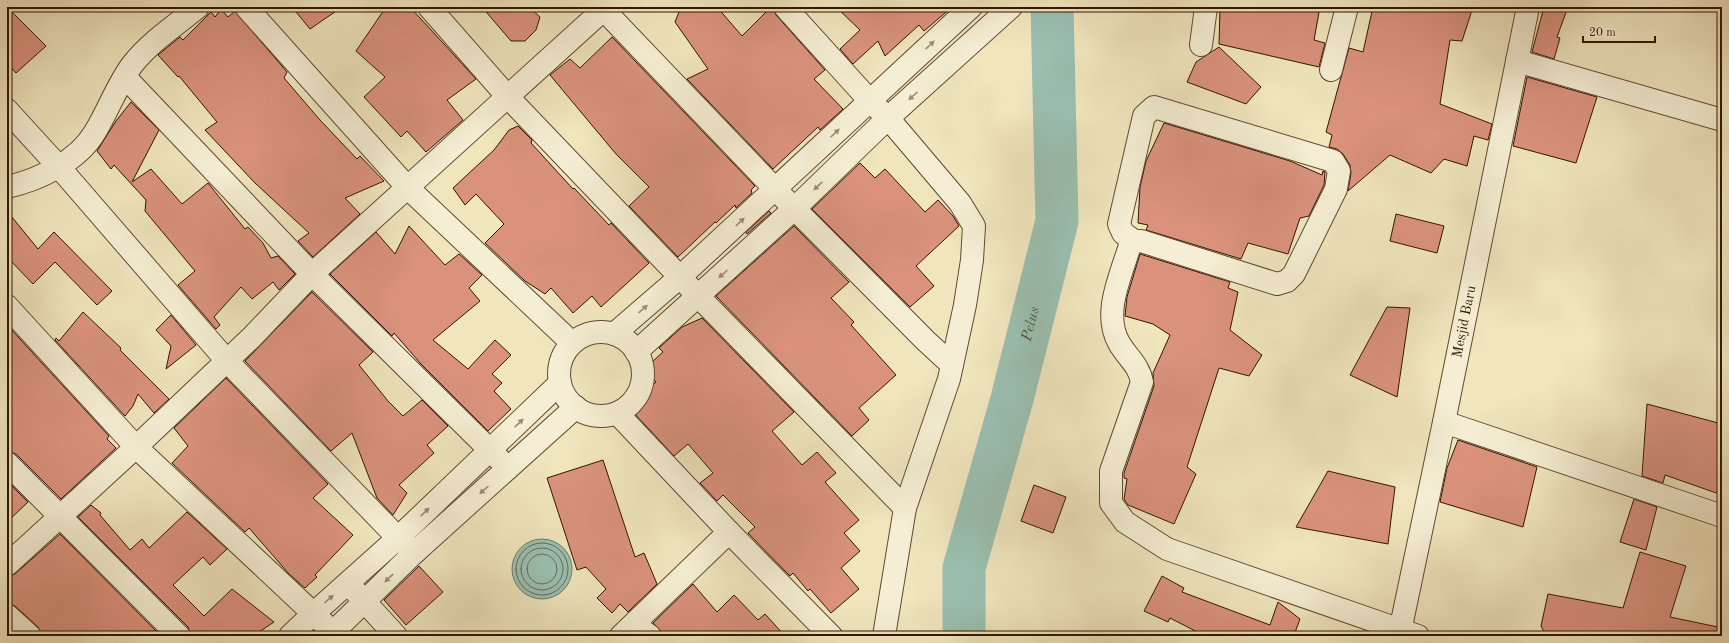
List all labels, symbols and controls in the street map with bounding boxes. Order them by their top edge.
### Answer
scale bar [1583,18,1655,44]
text: 20 m [1589,27,1616,39]
one-way arrow [926,41,935,50]
one-way arrow [908,91,918,101]
one-way arrow [830,129,840,138]
one-way arrow [813,181,823,190]
one-way arrow [735,217,745,227]
one-way arrow [718,269,728,278]
street label: Mesjid Baru [1450,284,1479,359]
one-way arrow [638,304,649,313]
water label: Pelus [1019,305,1043,344]
one-way arrow [515,419,524,428]
one-way arrow [480,485,489,494]
one-way arrow [420,508,430,517]
one-way arrow [384,573,394,583]
one-way arrow [323,595,334,604]

